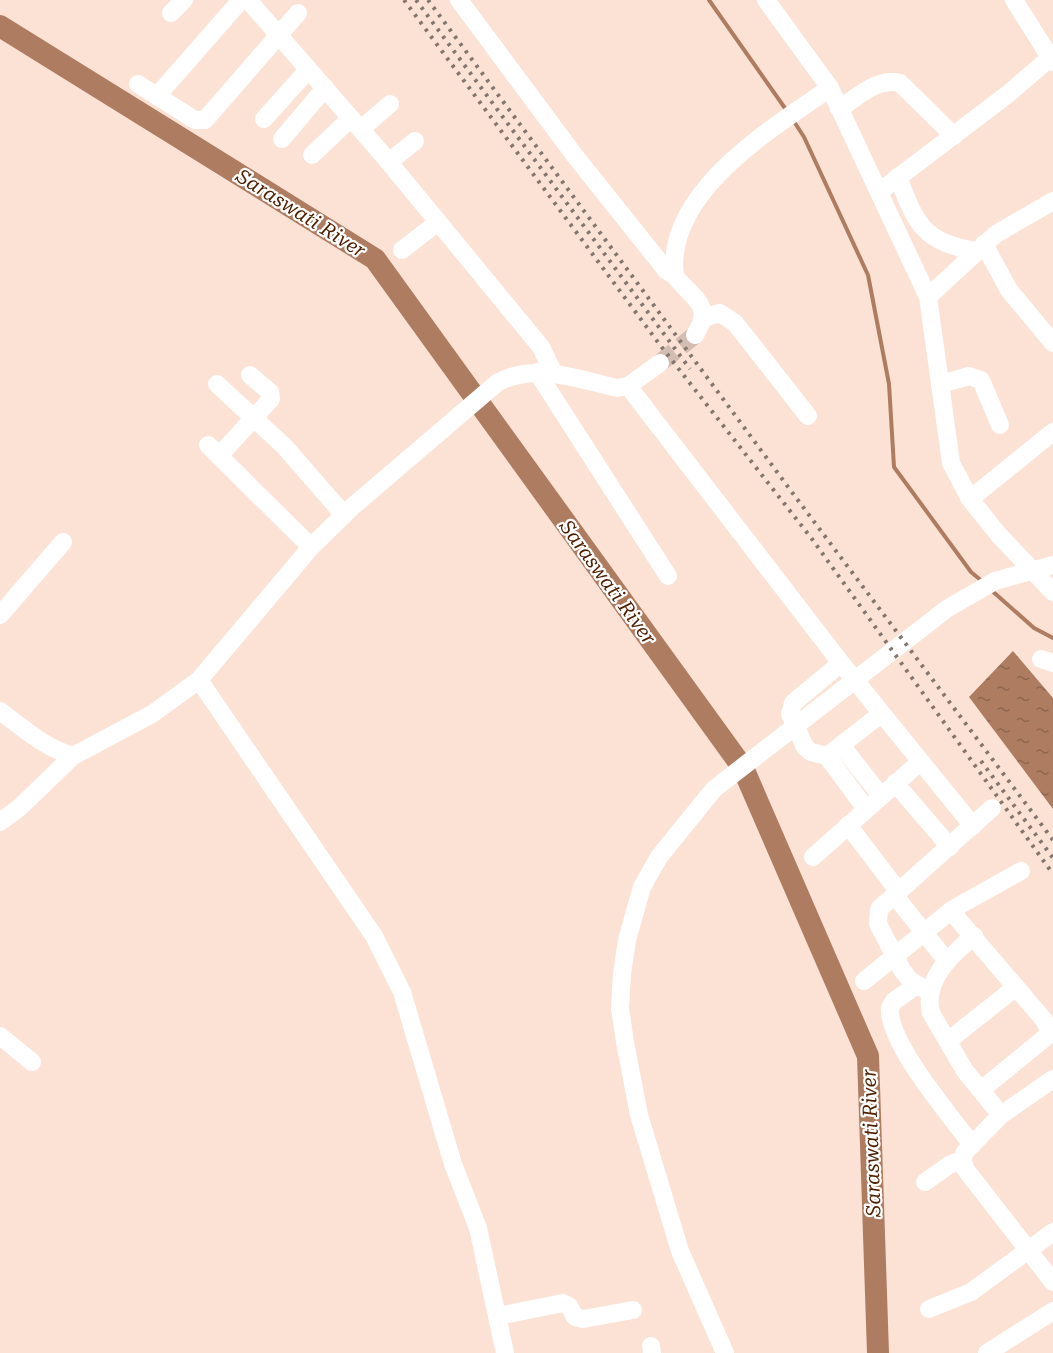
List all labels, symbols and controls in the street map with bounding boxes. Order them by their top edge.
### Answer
water label: Saraswati River [231,163,371,263]
water label: Saraswati River [554,514,662,649]
water label: Saraswati River [856,1068,886,1218]

